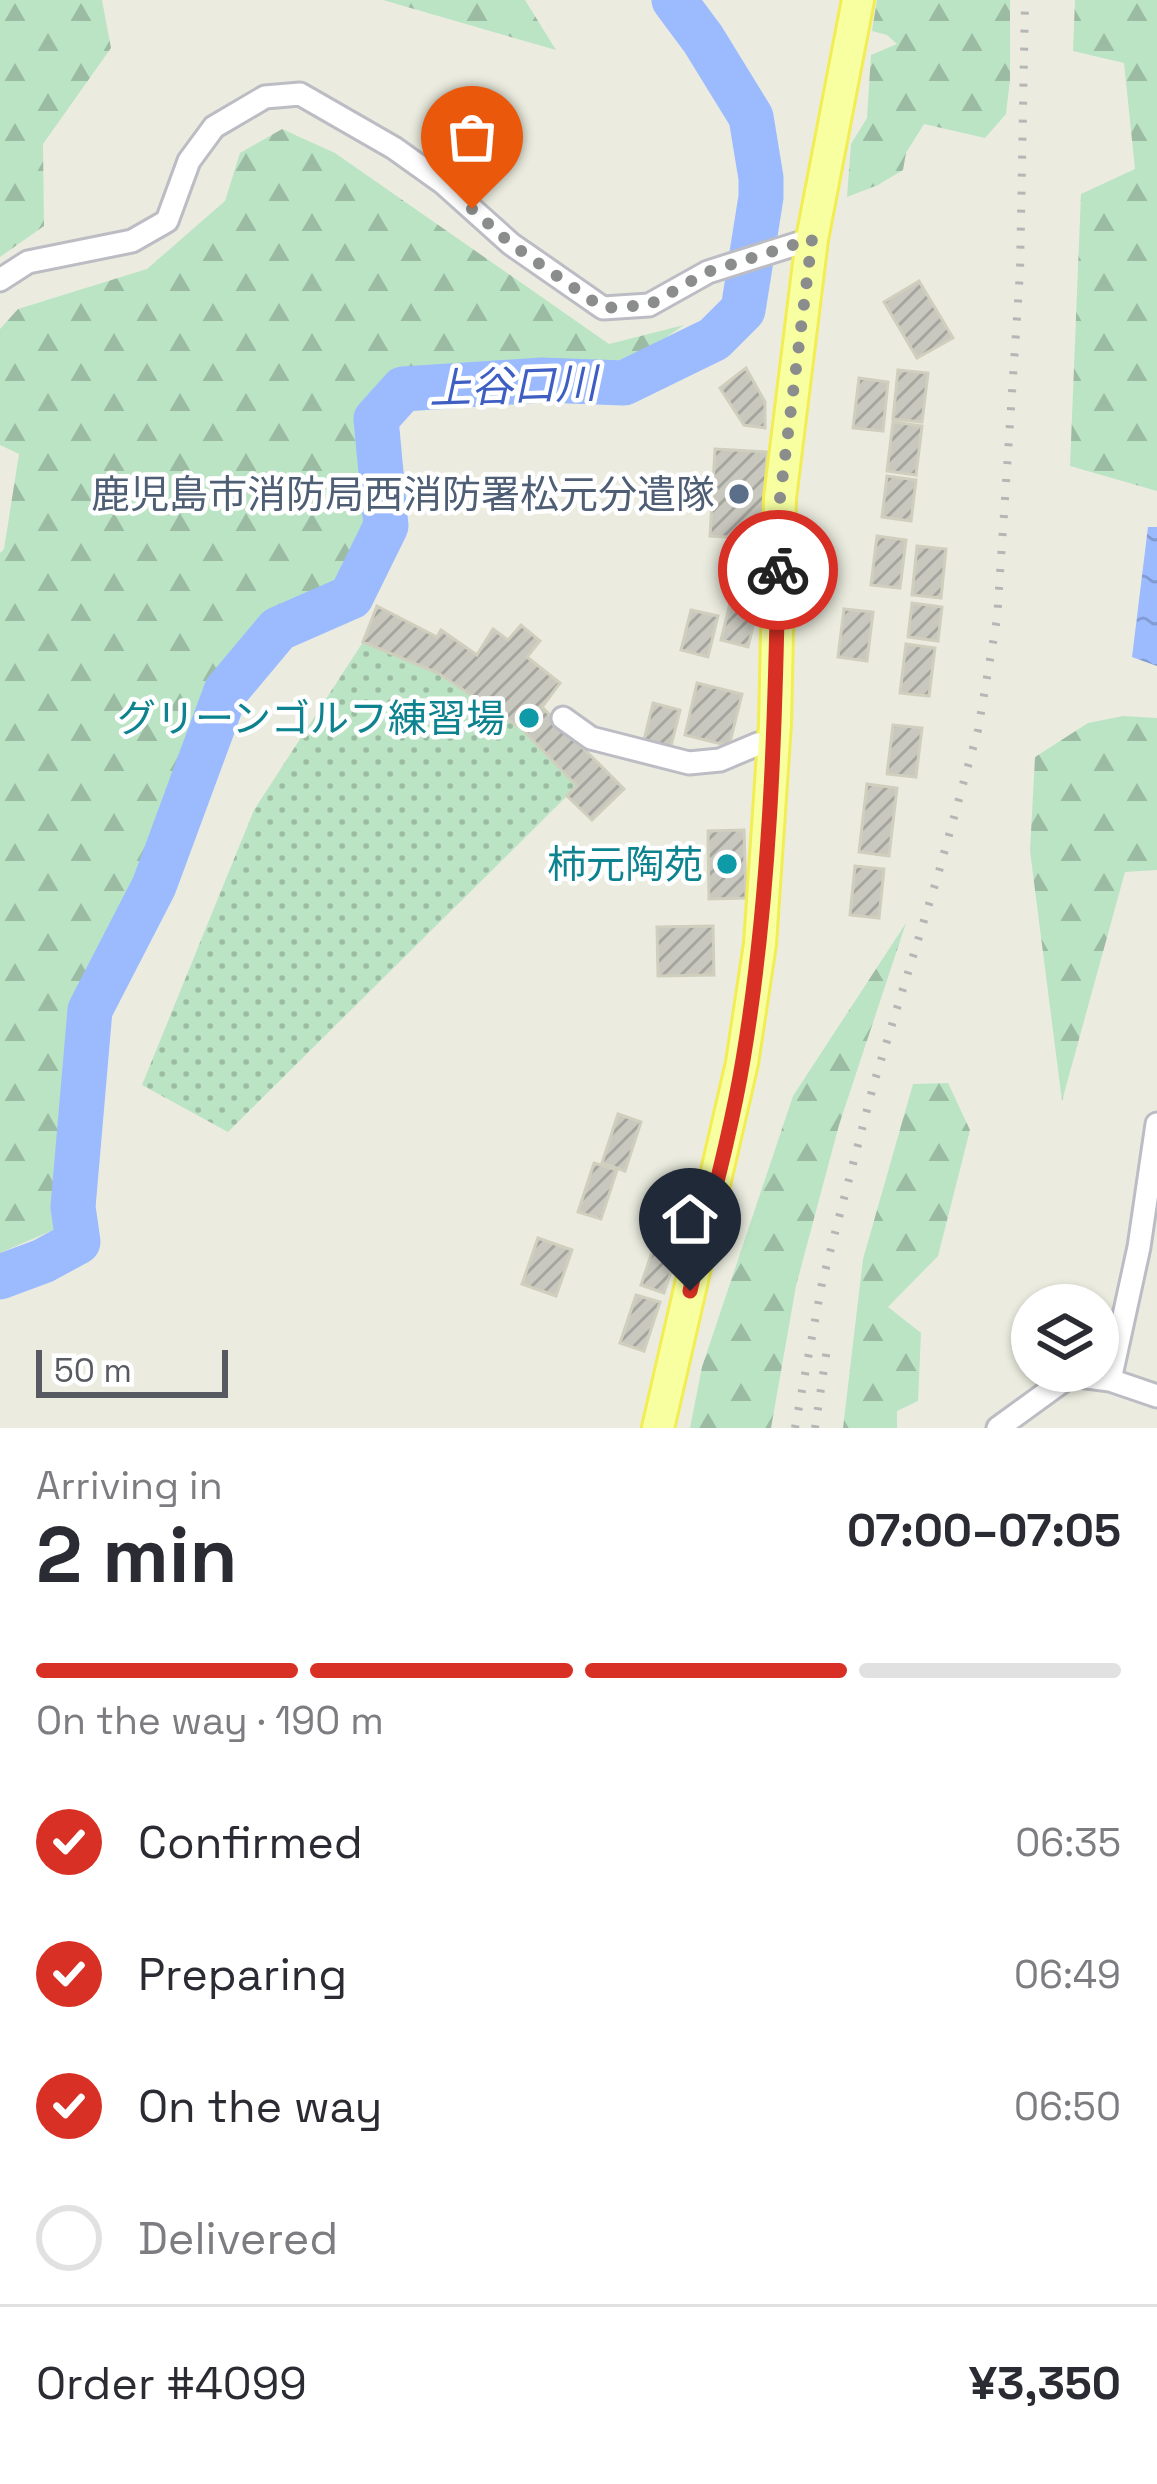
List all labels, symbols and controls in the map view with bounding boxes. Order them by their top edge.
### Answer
pin [421,86,523,209]
icon: bag [439,104,505,170]
water label: 上谷口川 [428,356,602,415]
place label: 鹿児島市消防局西消防署松元分遣隊 [91,470,715,519]
marker: 鹿児島市消防局西消防署松元分遣隊 [726,481,752,507]
courier [718,510,838,630]
icon: bike [745,537,811,603]
place label: グリーンゴルフ練習場 [117,694,505,743]
marker: グリーンゴルフ練習場 [516,705,542,731]
place label: 柿元陶苑 [547,840,703,889]
marker: 柿元陶苑 [714,851,740,877]
pin [639,1168,741,1291]
icon: home [657,1186,723,1252]
map controls [1011,1284,1119,1392]
button: layers [1011,1284,1119,1392]
scale bar [36,1344,228,1397]
text: 50 m [54,1350,132,1392]
text: Arriving in [36,1461,223,1510]
text: 07:00–07:05 [847,1502,1121,1559]
text: 2 min [36,1505,238,1605]
text: On the way · 190 m [36,1696,384,1745]
icon: check [36,1809,102,1875]
text: Confirmed [138,1814,363,1871]
text: 06:35 [1015,1818,1121,1867]
icon: check [36,1941,102,2007]
text: Preparing [138,1946,347,2003]
text: 06:49 [1014,1950,1121,1999]
icon: check [36,2073,102,2139]
text: On the way [138,2078,382,2135]
text: 06:50 [1014,2082,1121,2131]
text: Delivered [138,2210,338,2267]
text: Order #4099 [36,2355,307,2412]
text: ¥3,350 [969,2355,1121,2412]

